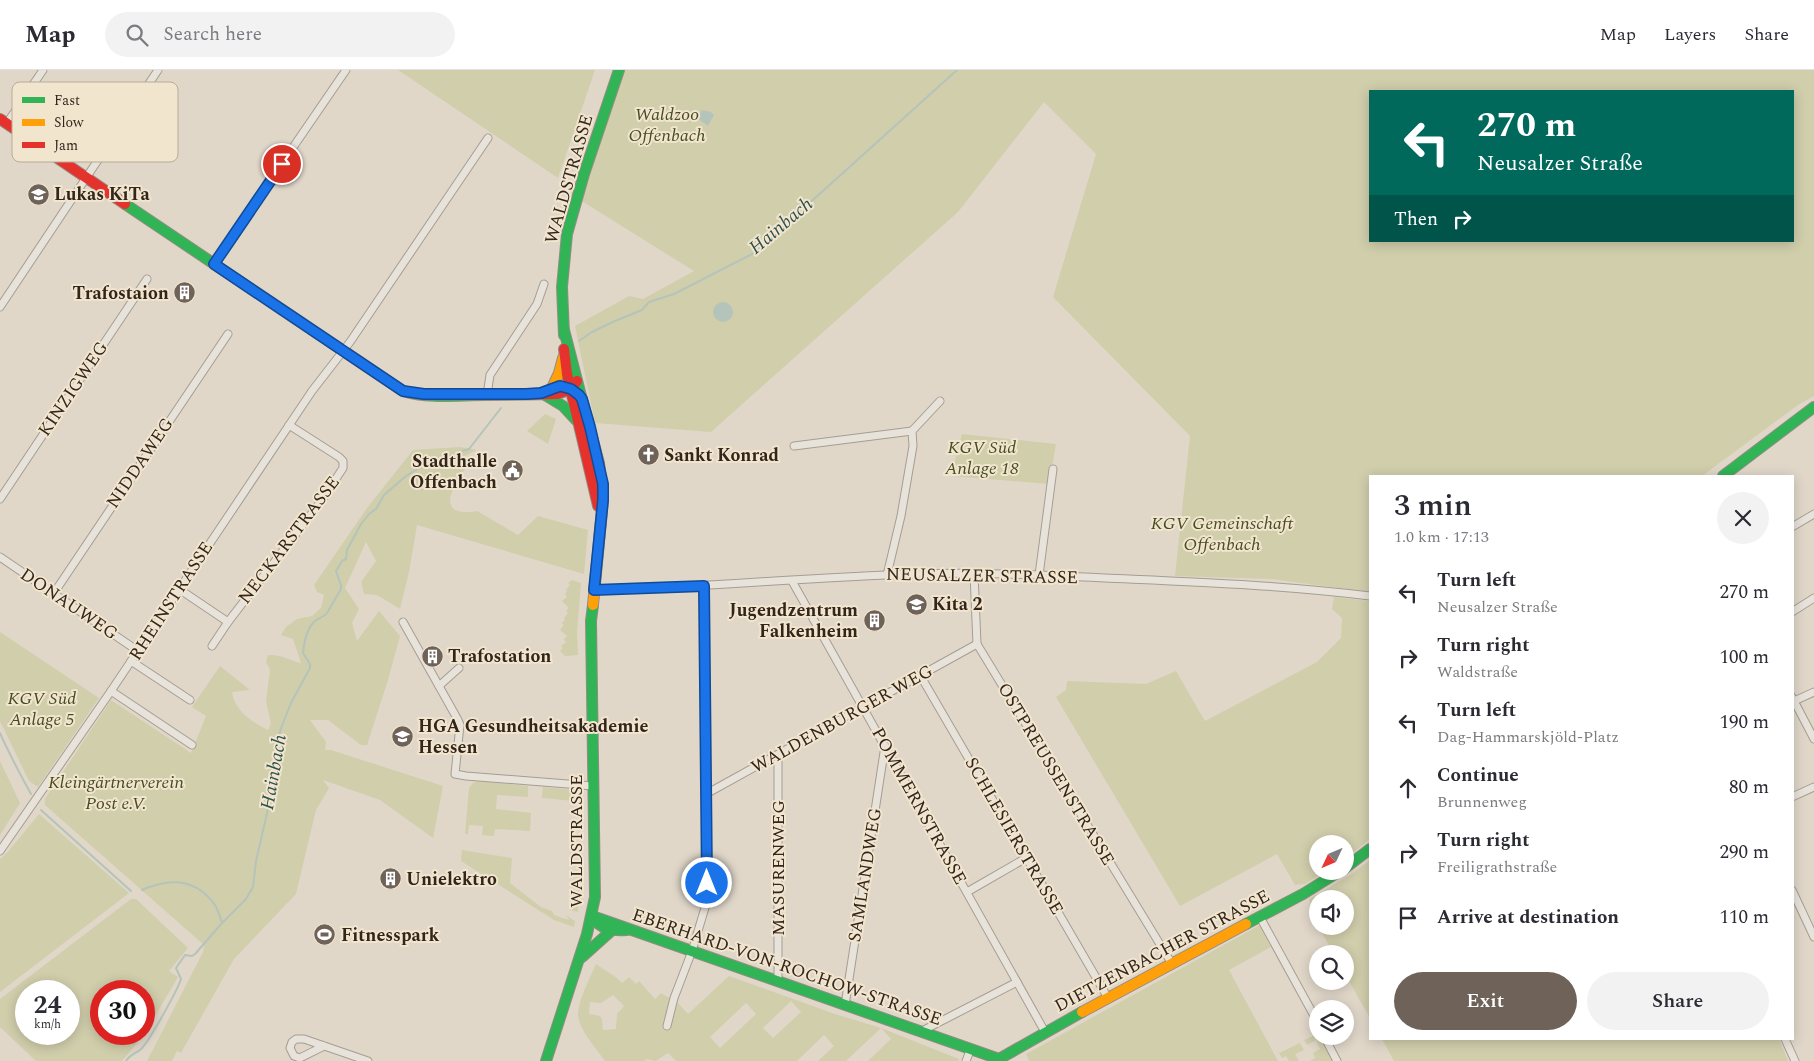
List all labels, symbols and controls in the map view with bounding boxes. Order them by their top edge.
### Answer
search box [105,12,455,57]
text: Map [25,17,75,53]
text: Search here [163,20,262,49]
icon: search [123,21,151,49]
text: Map [1600,21,1636,48]
text: Layers [1664,21,1716,48]
text: Share [1744,21,1789,48]
legend [12,82,178,162]
text: Fast [54,90,80,111]
text: 270 m [1477,99,1576,152]
park label: Waldzoo Offenbach [628,101,706,149]
icon: left [1394,110,1459,175]
street label: WALDSTRASSE [538,111,600,247]
text: Slow [54,112,84,133]
text: Jam [54,135,78,156]
pin [261,143,303,185]
text: Neusalzer Straße [1477,147,1643,180]
icon: arrive [268,150,296,178]
place label: Lukas KiTa [54,181,151,208]
school or university icon: Lukas KiTa [26,182,50,206]
water label: Hainbach [743,190,820,262]
text: Then [1394,205,1438,234]
icon: right [1448,205,1476,233]
place label: Trafostaion [73,280,169,307]
building icon: Trafostaion [173,281,197,305]
street label: KINZIGWEG [31,336,115,442]
street label: NIDDAWEG [100,412,180,514]
park label: KGV Süd Anlage 18 [944,434,1019,482]
place label: Sankt Konrad [664,442,779,469]
church icon: Sankt Konrad [636,443,660,467]
place label: Stadthalle Offenbach [410,448,497,496]
public building icon: Stadthalle Offenbach [501,459,525,483]
street label: NECKARSTRASSE [232,470,346,610]
text: 3 min [1394,483,1472,529]
button: close [1717,492,1769,544]
park label: KGV Gemeinschaft Offenbach [1151,510,1294,558]
text: 1.0 km · 17:13 [1394,525,1489,549]
street label: RHEINSTRASSE [122,536,220,666]
street label: DONAUWEG [15,561,123,647]
street label: NEUSALZER STRASSE [886,561,1078,591]
text: Turn left [1437,566,1516,595]
text: 270 m [1719,578,1769,607]
icon: left [1394,579,1422,607]
place label: Kita 2 [932,591,983,618]
school or university icon: Kita 2 [904,592,928,616]
text: Neusalzer Straße [1437,595,1558,619]
place label: Jugendzentrum Falkenheim [729,597,858,645]
building icon: Jugendzentrum Falkenheim [862,608,886,632]
text: Turn right [1437,631,1530,660]
place label: Trafostation [448,643,551,670]
text: 100 m [1719,643,1769,672]
building icon: Trafostation [420,644,444,668]
icon: right [1394,644,1422,672]
street label: WALDENBURGER WEG [746,658,938,780]
text: Waldstraße [1437,660,1518,684]
street label: OSTPREUSSENSTRASSE [991,677,1121,871]
park label: KGV Süd Anlage 5 [8,685,76,733]
text: Turn left [1437,696,1516,725]
text: 190 m [1719,708,1769,737]
icon: left [1394,709,1422,737]
place label: HGA Gesundheitsakademie Hessen [418,713,648,761]
street label: POMMERNSTRASSE [864,722,974,890]
school or university icon: HGA Gesundheitsakademie Hessen [390,724,414,748]
text: Dag-Hammarskjöld-Platz [1437,725,1619,749]
water label: Hainbach [253,732,295,812]
street label: SCHLESIERSTRASSE [958,752,1070,920]
text: Continue [1437,761,1519,790]
park label: Kleingärtnerverein Post e.V. [48,769,185,817]
text: 80 m [1729,773,1769,802]
street label: WALDSTRASSE [563,774,590,908]
icon: ahead [1394,774,1422,802]
text: Brunnenweg [1437,790,1527,814]
street label: MASURENWEG [765,800,792,936]
street label: SAMLANDWEG [841,806,889,944]
text: Turn right [1437,826,1530,855]
north arrow [1309,835,1354,880]
map controls [1309,835,1354,1045]
text: 290 m [1719,838,1769,867]
icon: right [1394,839,1422,867]
text: Freiligrathstraße [1437,855,1557,879]
position arrow [680,856,732,908]
place label: Unielektro [406,866,497,893]
building icon: Unielektro [378,867,402,891]
street label: DIETZENBACHER STRASSE [1049,883,1275,1019]
button: sound [1309,890,1354,935]
street label: EBERHARD-VON-ROCHOW-STRASSE [628,901,946,1033]
text: Arrive at destination [1437,903,1619,932]
text: 110 m [1719,903,1769,932]
icon: arrive [1394,904,1422,932]
place label: Fitnesspark [341,922,439,949]
sports icon: Fitnesspark [313,923,337,947]
button: search [1309,945,1354,990]
button: Exit [1394,972,1577,1030]
button: Share [1587,972,1769,1030]
speed limit sign: 30 [90,980,155,1045]
text: 24 [33,987,62,1025]
button: layers [1309,1000,1354,1045]
text: km/h [34,1015,61,1034]

